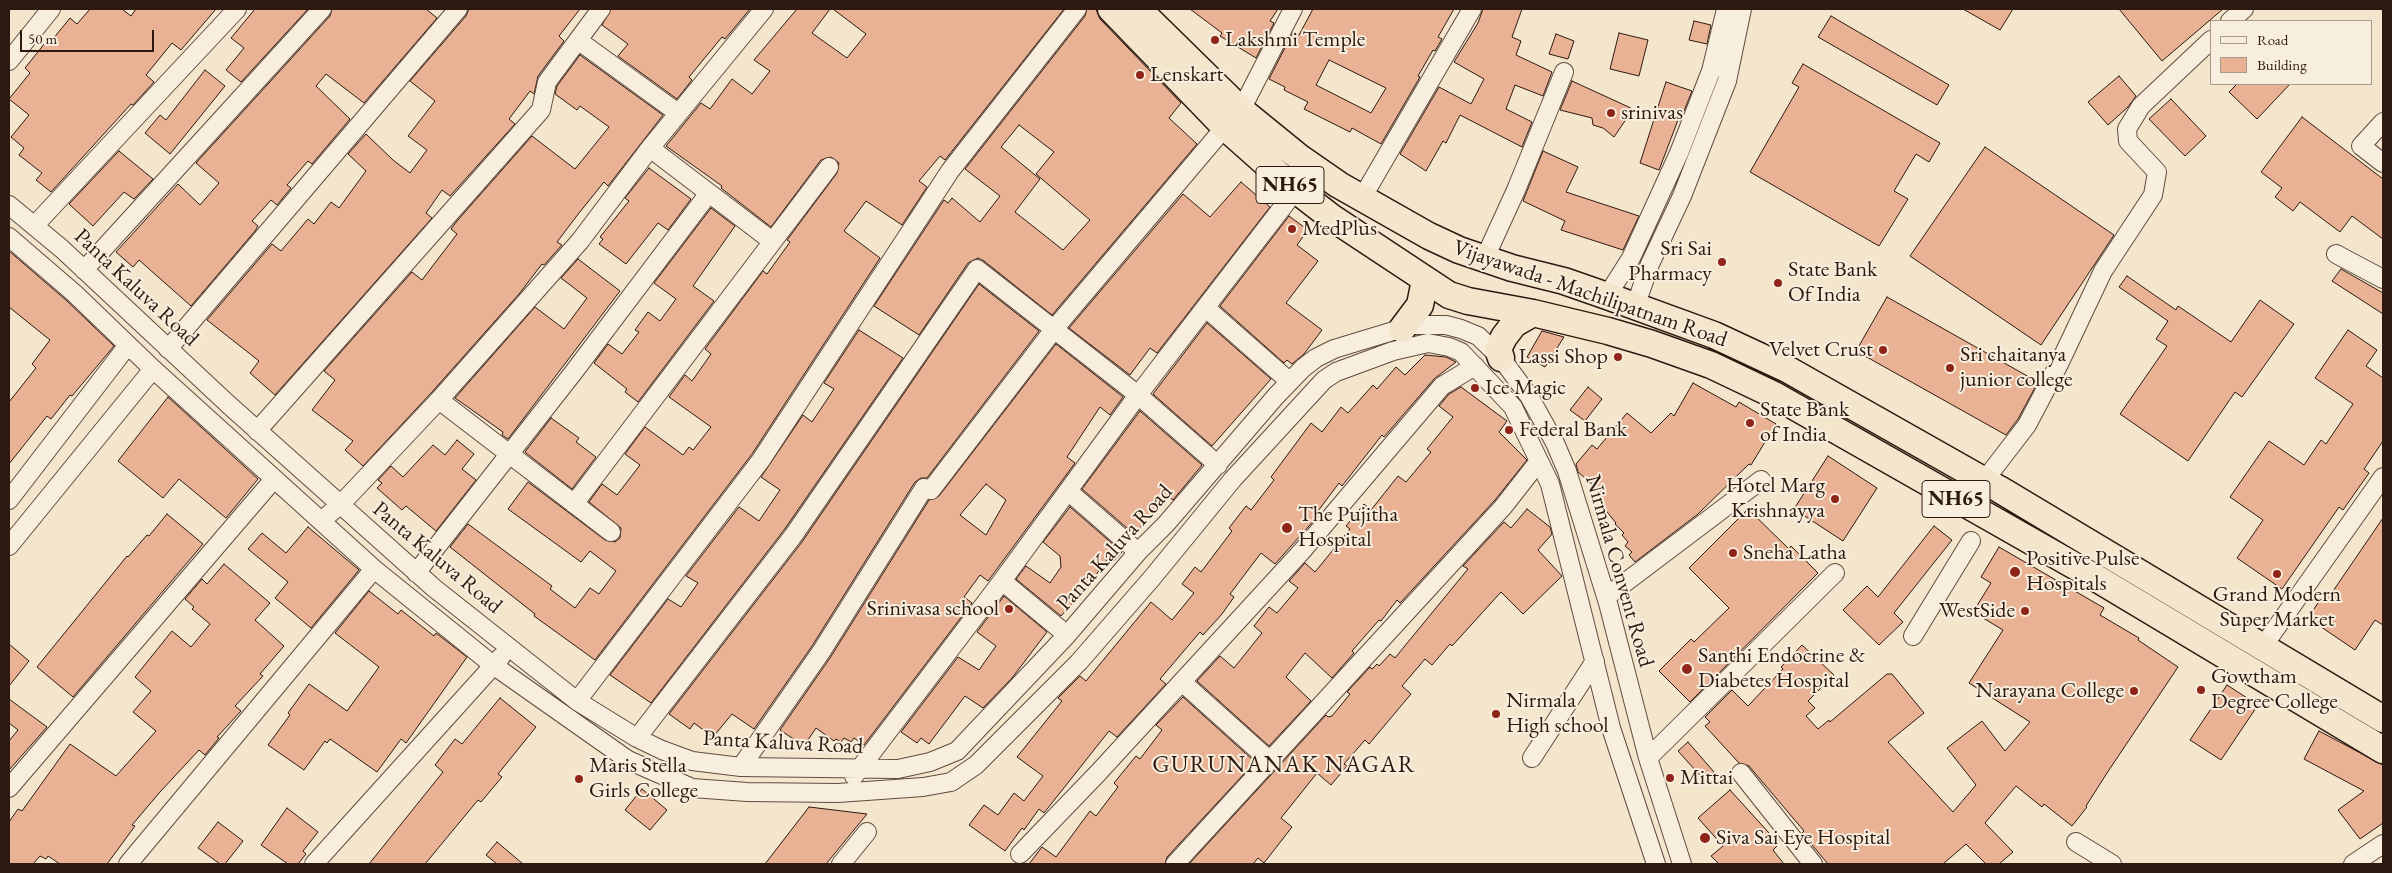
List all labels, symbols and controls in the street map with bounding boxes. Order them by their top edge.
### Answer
scale bar [22,20,156,52]
legend [2210,20,2372,85]
place label: Lakshmi Temple [1225,27,1365,53]
text: 50 m [28,29,57,48]
text: Road [2257,30,2288,49]
marker: Lakshmi Temple [1209,34,1221,46]
text: Building [2257,55,2307,74]
place label: Lenskart [1150,62,1224,88]
marker: Lenskart [1134,69,1146,81]
place label: srinivas [1621,100,1683,126]
marker: srinivas [1605,107,1617,119]
road number: NH65 [1256,166,1324,204]
place label: MedPlus [1302,216,1377,242]
marker: MedPlus [1286,223,1298,235]
street label: Panta Kaluva Road [68,224,204,352]
street label: Vijayawada - Machilipatnam Road [1449,235,1731,353]
place label: Sri Sai Pharmacy [1628,236,1712,288]
marker: Sri Sai Pharmacy [1716,256,1728,268]
place label: State Bank Of India [1788,257,1877,308]
marker: State Bank Of India [1772,277,1784,289]
place label: Velvet Crust [1769,337,1873,363]
place label: Sri chaitanya junior college [1960,342,2073,394]
place label: Lassi Shop [1519,344,1608,370]
marker: Velvet Crust [1877,344,1889,356]
marker: Lassi Shop [1612,351,1624,363]
marker: Sri chaitanya junior college [1944,362,1956,374]
place label: Ice Magic [1485,375,1566,401]
marker: Ice Magic [1469,382,1481,394]
place label: State Bank of India [1760,397,1849,448]
place label: Federal Bank [1519,417,1627,443]
marker: State Bank of India [1744,417,1756,429]
marker: Federal Bank [1503,424,1515,436]
street label: Nirmala Convent Road [1579,472,1659,670]
place label: Hotel Marg Krishnayya [1726,473,1825,524]
street label: Panta Kaluva Road [1051,479,1179,617]
road number: NH65 [1922,480,1990,518]
marker: Hotel Marg Krishnayya [1829,493,1841,505]
street label: Panta Kaluva Road [367,496,507,620]
place label: The Pujitha Hospital [1298,502,1398,554]
marker: The Pujitha Hospital [1280,521,1294,535]
place label: Sneha Latha [1743,540,1847,566]
place label: Positive Pulse Hospitals [2026,546,2139,598]
marker: Sneha Latha [1727,547,1739,559]
marker: Positive Pulse Hospitals [2008,565,2022,579]
marker: Grand Modern Super Market [2271,568,2283,580]
place label: Grand Modern Super Market [2213,582,2341,634]
place label: Srinivasa school [867,596,999,622]
place label: WestSide [1939,598,2015,624]
marker: Srinivasa school [1003,603,1015,615]
marker: WestSide [2019,605,2031,617]
place label: Santhi Endocrine & Diabetes Hospital [1698,643,1865,694]
marker: Santhi Endocrine & Diabetes Hospital [1680,662,1694,676]
place label: Gowtham Degree College [2211,664,2338,716]
place label: Narayana College [1976,678,2124,704]
marker: Gowtham Degree College [2195,684,2207,696]
marker: Narayana College [2128,685,2140,697]
place label: Nirmala High school [1506,688,1609,739]
marker: Nirmala High school [1490,708,1502,720]
street label: Panta Kaluva Road [702,726,864,760]
district label: GURUNANAK NAGAR [1150,751,1418,779]
place label: Maris Stella Girls College [589,753,698,804]
place label: Mittai [1680,765,1733,791]
marker: Mittai [1664,772,1676,784]
marker: Maris Stella Girls College [573,773,585,785]
place label: Siva Sai Eye Hospital [1716,825,1890,851]
marker: Siva Sai Eye Hospital [1698,831,1712,845]

